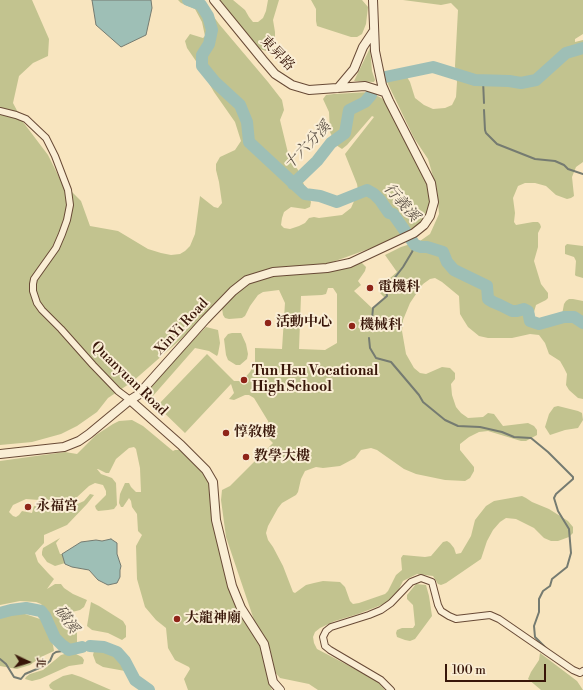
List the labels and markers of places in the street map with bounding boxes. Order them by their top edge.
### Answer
place label: 電機科 [378,280,420,296]
marker: 電機科 [365,283,375,293]
place label: 活動中心 [276,315,332,331]
marker: 活動中心 [263,318,273,328]
place label: 機械科 [360,318,402,334]
marker: 機械科 [347,321,357,331]
place label: Tun Hsu Vocational High School [252,364,378,396]
marker: Tun Hsu Vocational High School [239,375,249,385]
place label: 惇敘樓 [234,425,276,441]
marker: 惇敘樓 [221,428,231,438]
place label: 教學大樓 [254,449,310,465]
marker: 教學大樓 [241,452,251,462]
place label: 永福宮 [36,499,78,515]
marker: 永福宮 [23,502,33,512]
place label: 大龍神廟 [185,611,241,627]
marker: 大龍神廟 [172,614,182,624]

